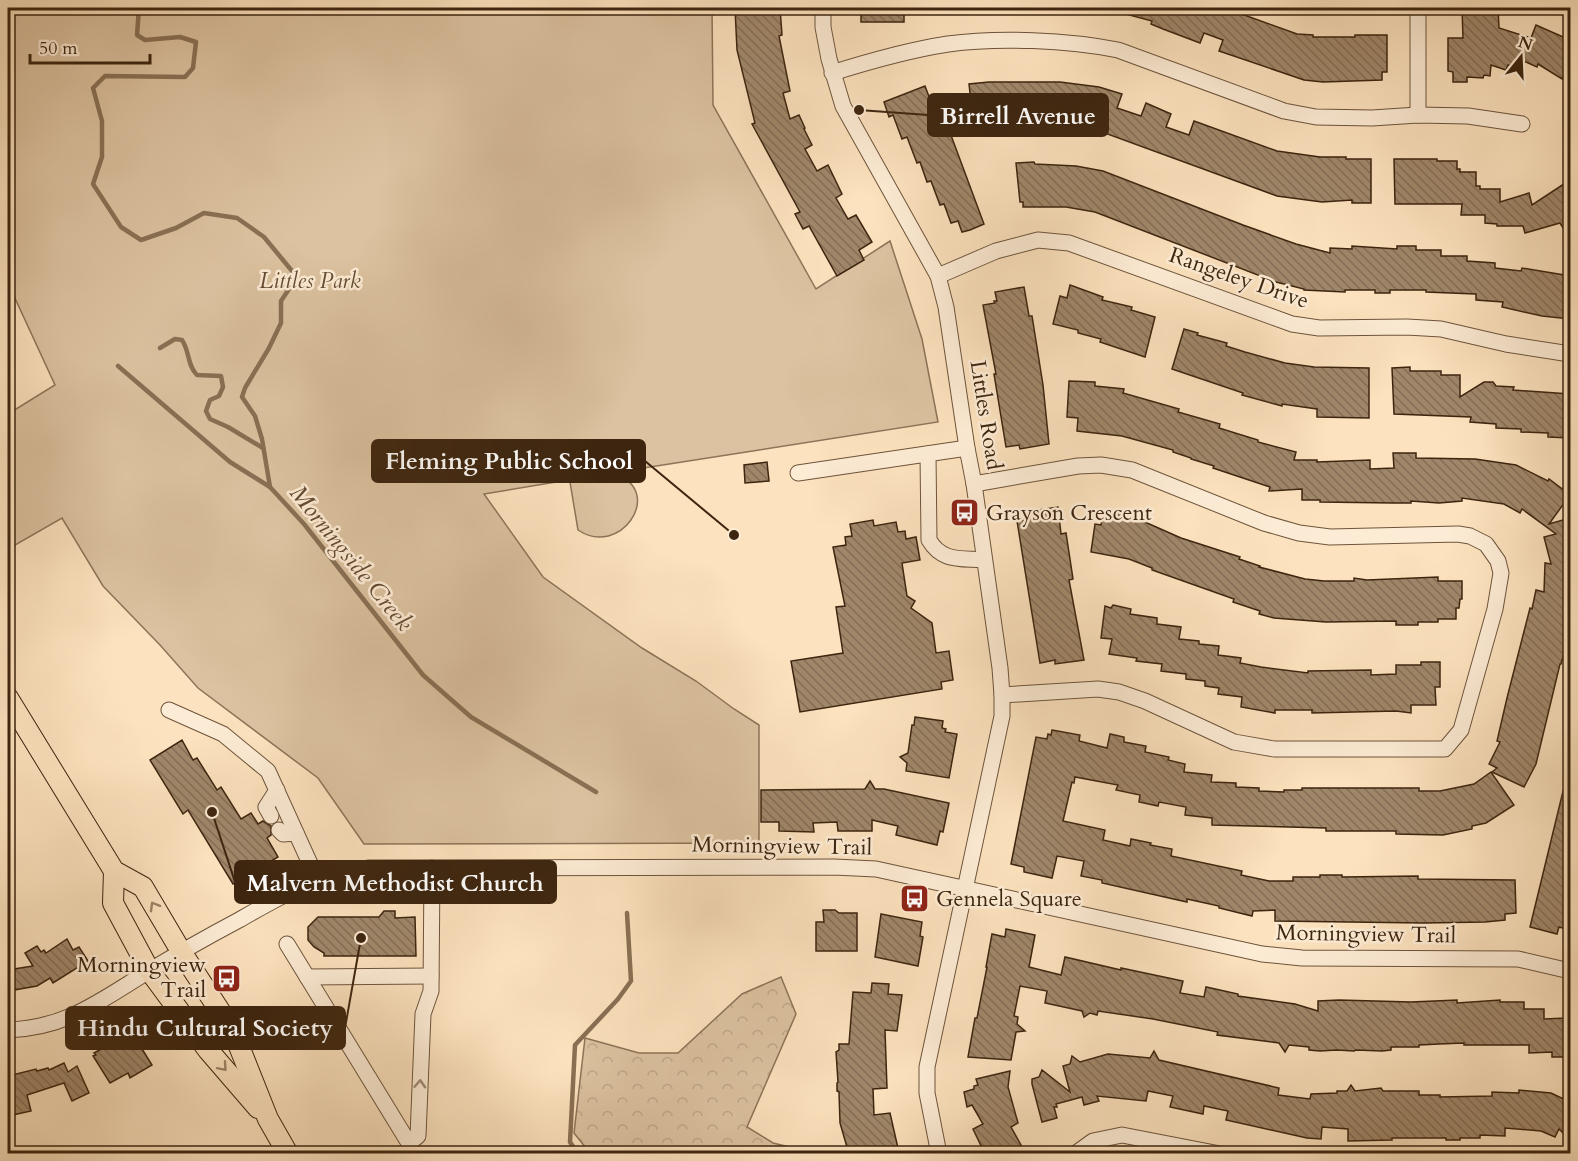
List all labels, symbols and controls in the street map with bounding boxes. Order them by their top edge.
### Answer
scale bar [30,27,150,65]
north arrow [1491,27,1551,87]
text: N [1515,31,1535,56]
text: 50 m [39,36,78,61]
callout: Birrell Avenue [928,94,1108,136]
text: Birrell Avenue [940,100,1096,133]
street label: Rangeley Drive [1165,240,1313,316]
park label: Littles Park [259,266,361,296]
street label: Littles Road [963,358,1010,472]
callout: Fleming Public School [372,440,645,482]
text: Fleming Public School [385,445,633,478]
water label: Morningside Creek [282,478,420,638]
bus stop icon: Grayson Crescent [949,497,981,529]
place label: Grayson Crescent [986,498,1152,528]
street label: Morningview Trail [692,829,873,863]
callout: Malvern Methodist Church [235,861,556,903]
text: Malvern Methodist Church [246,867,544,900]
bus stop icon: Gennela Square [899,883,931,915]
place label: Gennela Square [936,884,1082,914]
one-way arrow [150,901,161,912]
street label: Morningview Trail [1276,917,1457,951]
place label: Morningview Trail [77,950,206,1005]
bus stop icon: Morningview Trail [211,962,243,994]
callout: Hindu Cultural Society [66,1007,345,1049]
text: Hindu Cultural Society [77,1012,333,1045]
one-way arrow [216,1060,227,1071]
one-way arrow [414,1079,427,1088]

